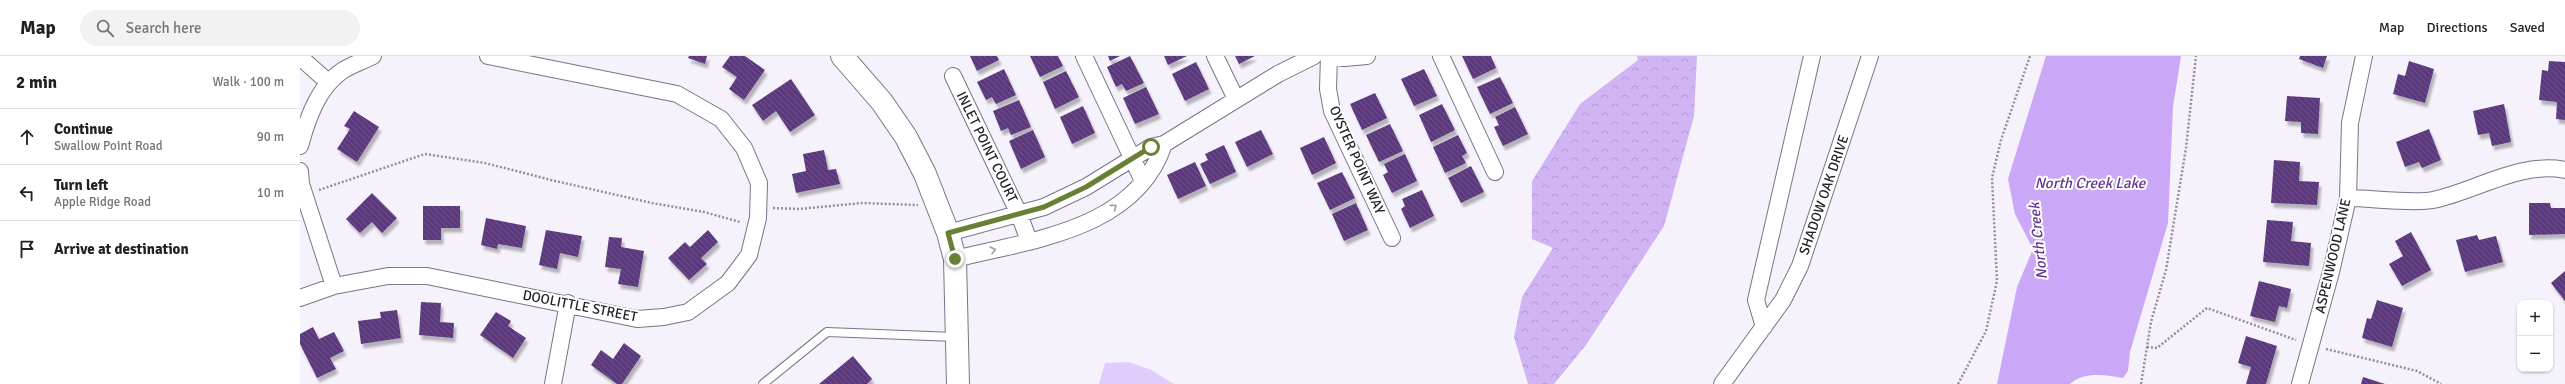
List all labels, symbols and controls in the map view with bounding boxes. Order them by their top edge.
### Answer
search box [80,10,360,46]
text: Map [20,16,56,40]
icon: search [94,17,116,39]
text: Search here [126,19,201,37]
text: Map [2379,19,2405,36]
text: Directions [2427,19,2488,36]
text: Saved [2510,19,2545,36]
text: 2 min [16,72,57,93]
text: Walk · 100 m [213,74,284,90]
street label: INLET POINT COURT [953,89,1021,205]
street label: OYSTER POINT WAY [1326,103,1388,217]
text: Continue [54,120,113,138]
icon: ahead [16,126,38,148]
text: 90 m [257,129,284,145]
street label: SHADOW OAK DRIVE [1796,133,1853,257]
text: Swallow Point Road [54,138,163,154]
route start [1142,138,1160,156]
water label: North Creek Lake [2035,174,2147,192]
text: Turn left [54,176,108,194]
icon: left [16,182,38,204]
text: 10 m [257,185,284,201]
text: Apple Ridge Road [54,194,151,210]
street label: ASPENWOOD LANE [2312,197,2354,315]
water label: North Creek [2025,200,2051,280]
one-way arrow [1110,205,1117,212]
icon: arrive [16,238,38,260]
text: Arrive at destination [54,240,189,258]
one-way arrow [989,246,996,254]
route end [946,250,964,268]
street label: DOOLITTLE STREET [521,287,639,325]
map controls [2517,300,2553,372]
button: + [2517,300,2553,336]
button: − [2517,336,2553,372]

